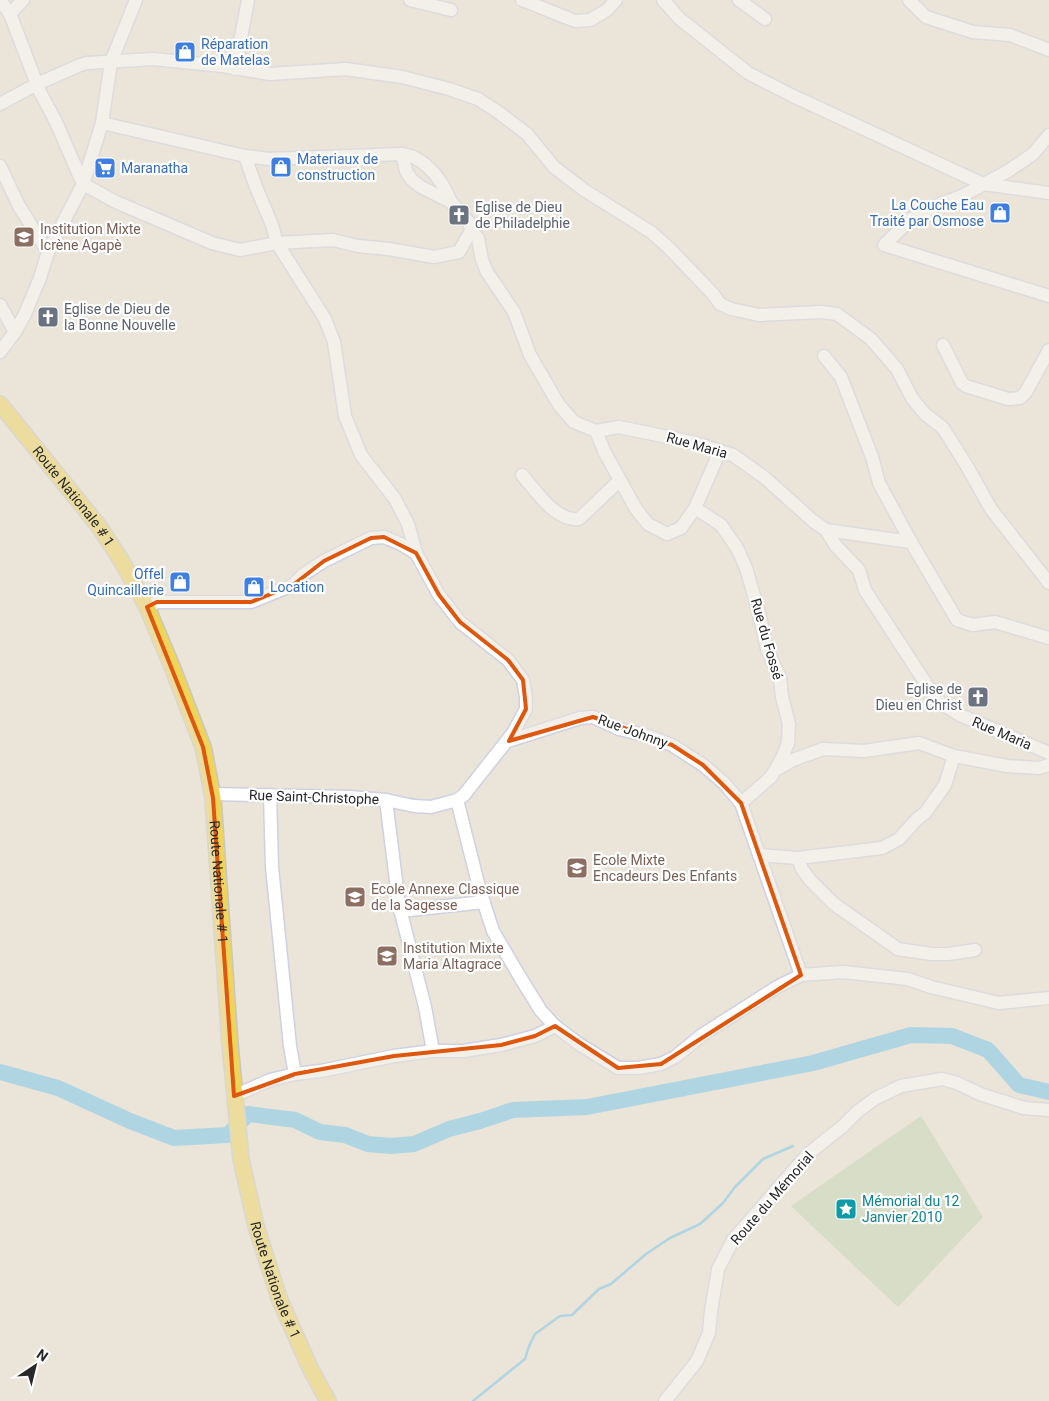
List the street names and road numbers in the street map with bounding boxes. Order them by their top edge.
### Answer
street label: Rue Maria [665,429,729,461]
street label: Route Nationale # 1 [29,443,118,549]
street label: Rue du Fossé [748,597,786,681]
street label: Rue Johnny [596,711,670,751]
street label: Rue Maria [970,713,1034,753]
street label: Rue Saint-Christophe [249,787,379,807]
street label: Route Nationale # 1 [207,820,231,944]
street label: Route du Mémorial [727,1148,817,1248]
street label: Route Nationale # 1 [247,1220,304,1341]

